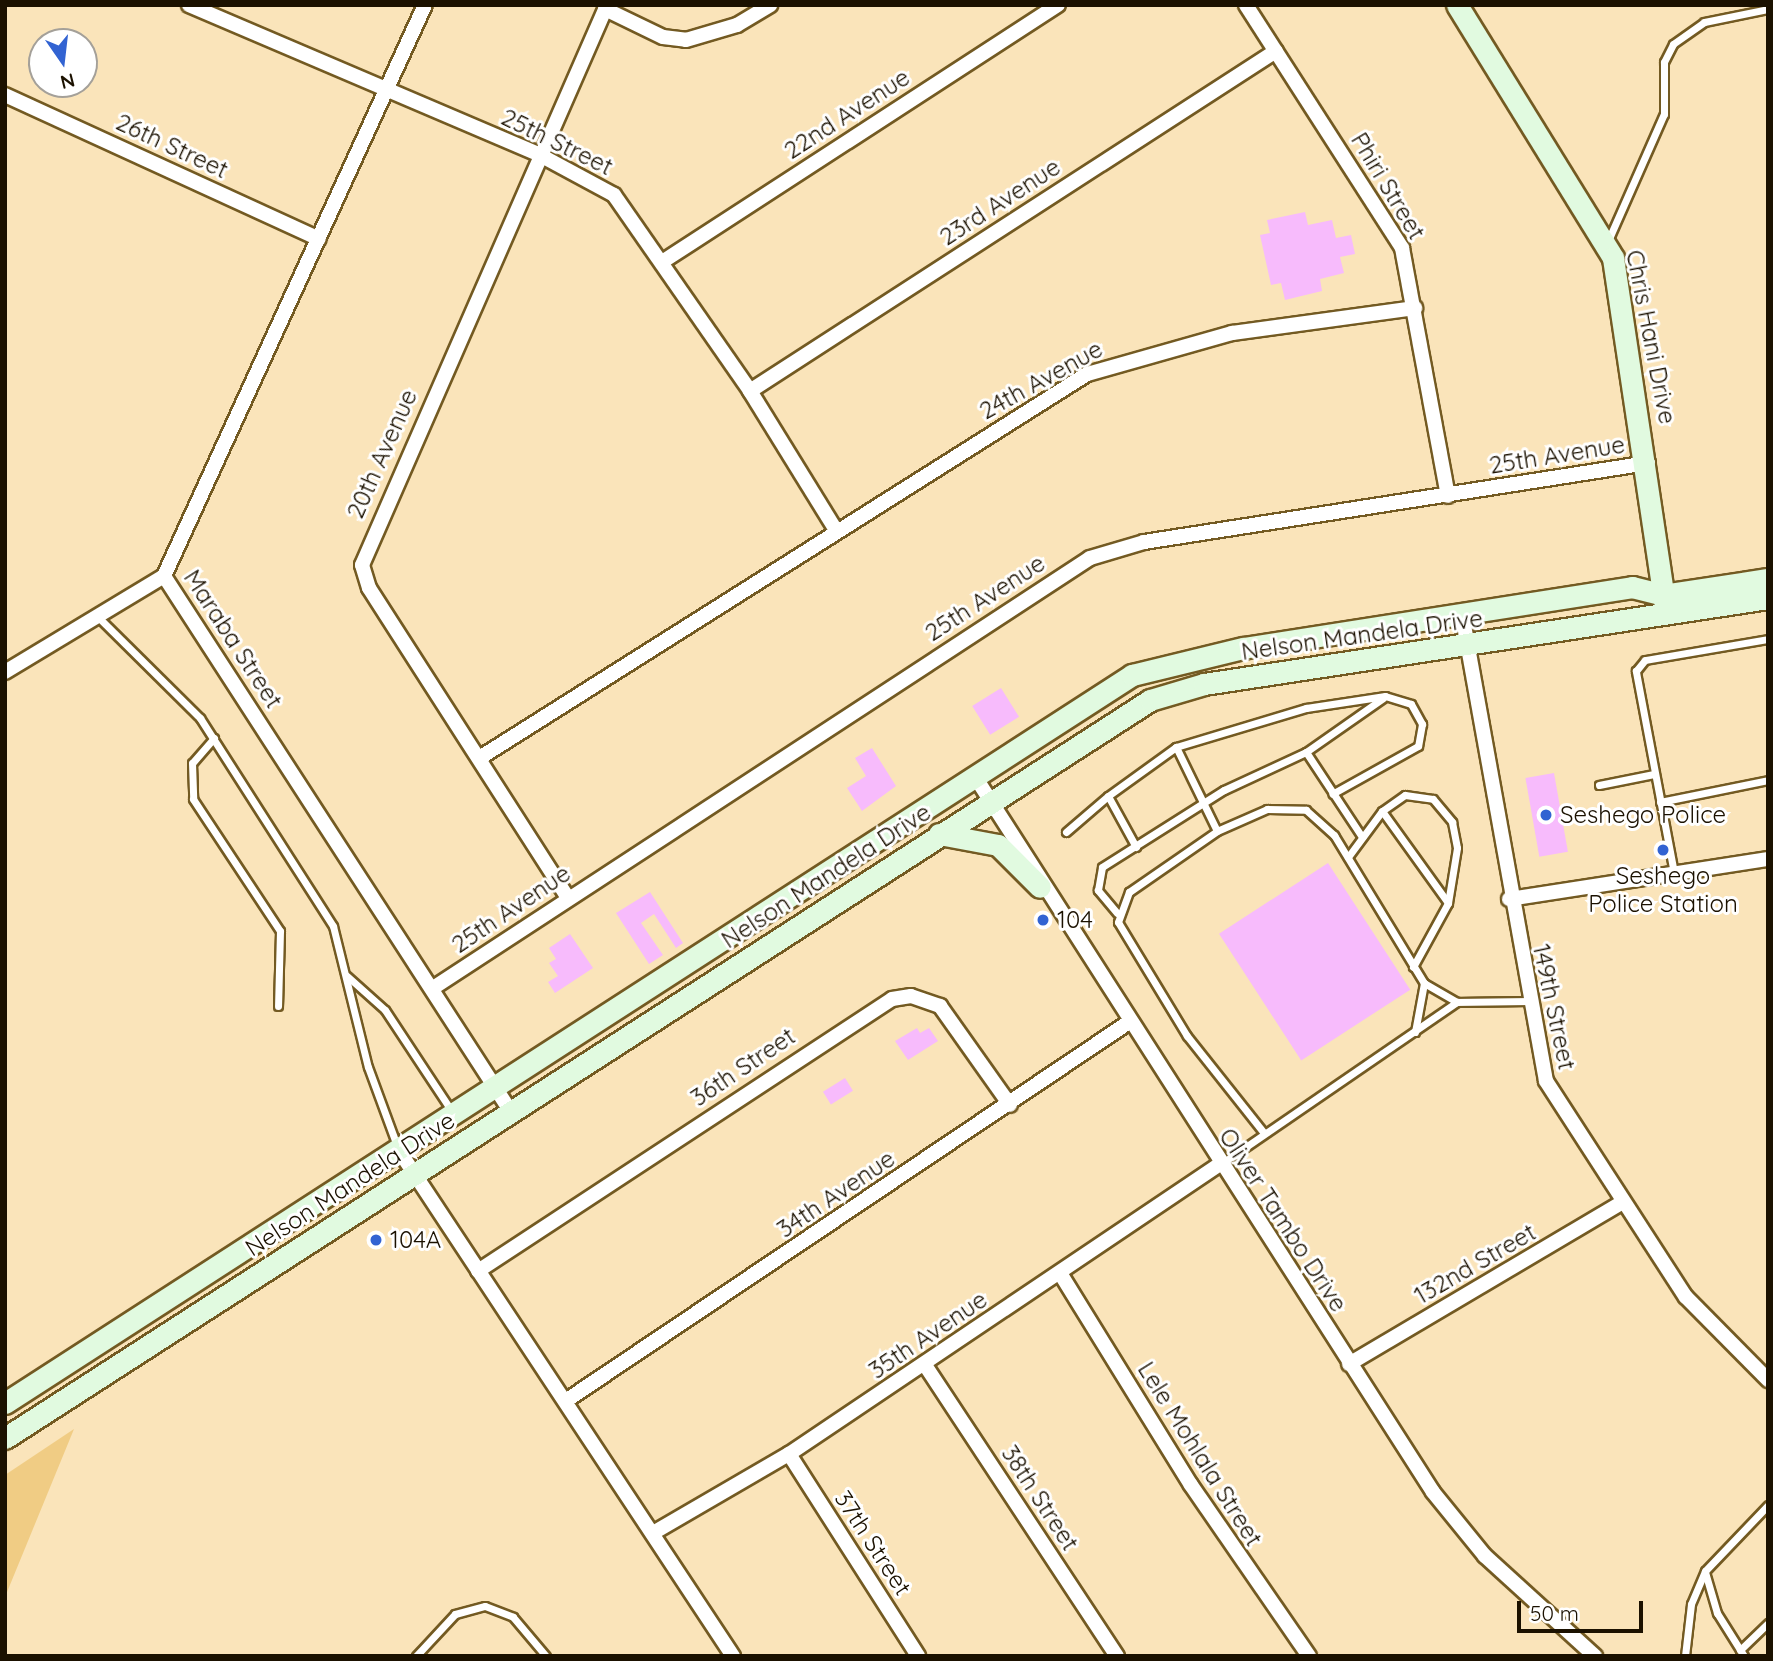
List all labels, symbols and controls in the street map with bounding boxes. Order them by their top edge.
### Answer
north arrow [28,28,98,98]
street label: 22nd Avenue [779,63,915,165]
text: N [58,68,77,95]
street label: 25th Street [497,103,617,181]
street label: 26th Street [111,108,233,184]
street label: Phiri Street [1345,127,1431,245]
street label: 23rd Avenue [934,152,1066,252]
street label: Chris Hani Drive [1620,248,1682,426]
street label: 24th Avenue [975,334,1107,426]
street label: 20th Avenue [341,385,423,523]
street label: 25th Avenue [1487,430,1627,480]
street label: 25th Avenue [920,549,1050,647]
street label: Maraba Street [178,564,288,714]
street label: Nelson Mandela Drive [1239,604,1485,666]
street label: Nelson Mandela Drive [716,798,936,954]
place label: Seshego Police [1560,801,1726,829]
marker: Seshego Police [1538,807,1554,823]
marker: Seshego Police Station [1655,842,1671,858]
street label: 25th Avenue [446,859,576,959]
place label: Seshego Police Station [1588,862,1738,918]
place label: 104 [1057,906,1093,934]
marker: 104 [1035,912,1051,928]
street label: 149th Street [1527,941,1581,1073]
street label: 36th Street [685,1022,801,1112]
street label: Nelson Mandela Drive [240,1106,460,1262]
street label: Oliver Tambo Drive [1213,1123,1353,1317]
street label: 34th Avenue [772,1144,900,1244]
street label: 132nd Street [1409,1218,1541,1310]
place label: 104A [390,1226,441,1254]
marker: 104A [368,1232,384,1248]
street label: 35th Avenue [864,1285,992,1385]
street label: Lele Mohlala Street [1132,1356,1268,1552]
street label: 38th Street [995,1440,1085,1556]
street label: 37th Street [829,1485,917,1601]
scale bar [1521,1588,1647,1632]
text: 50 m [1530,1600,1579,1626]

